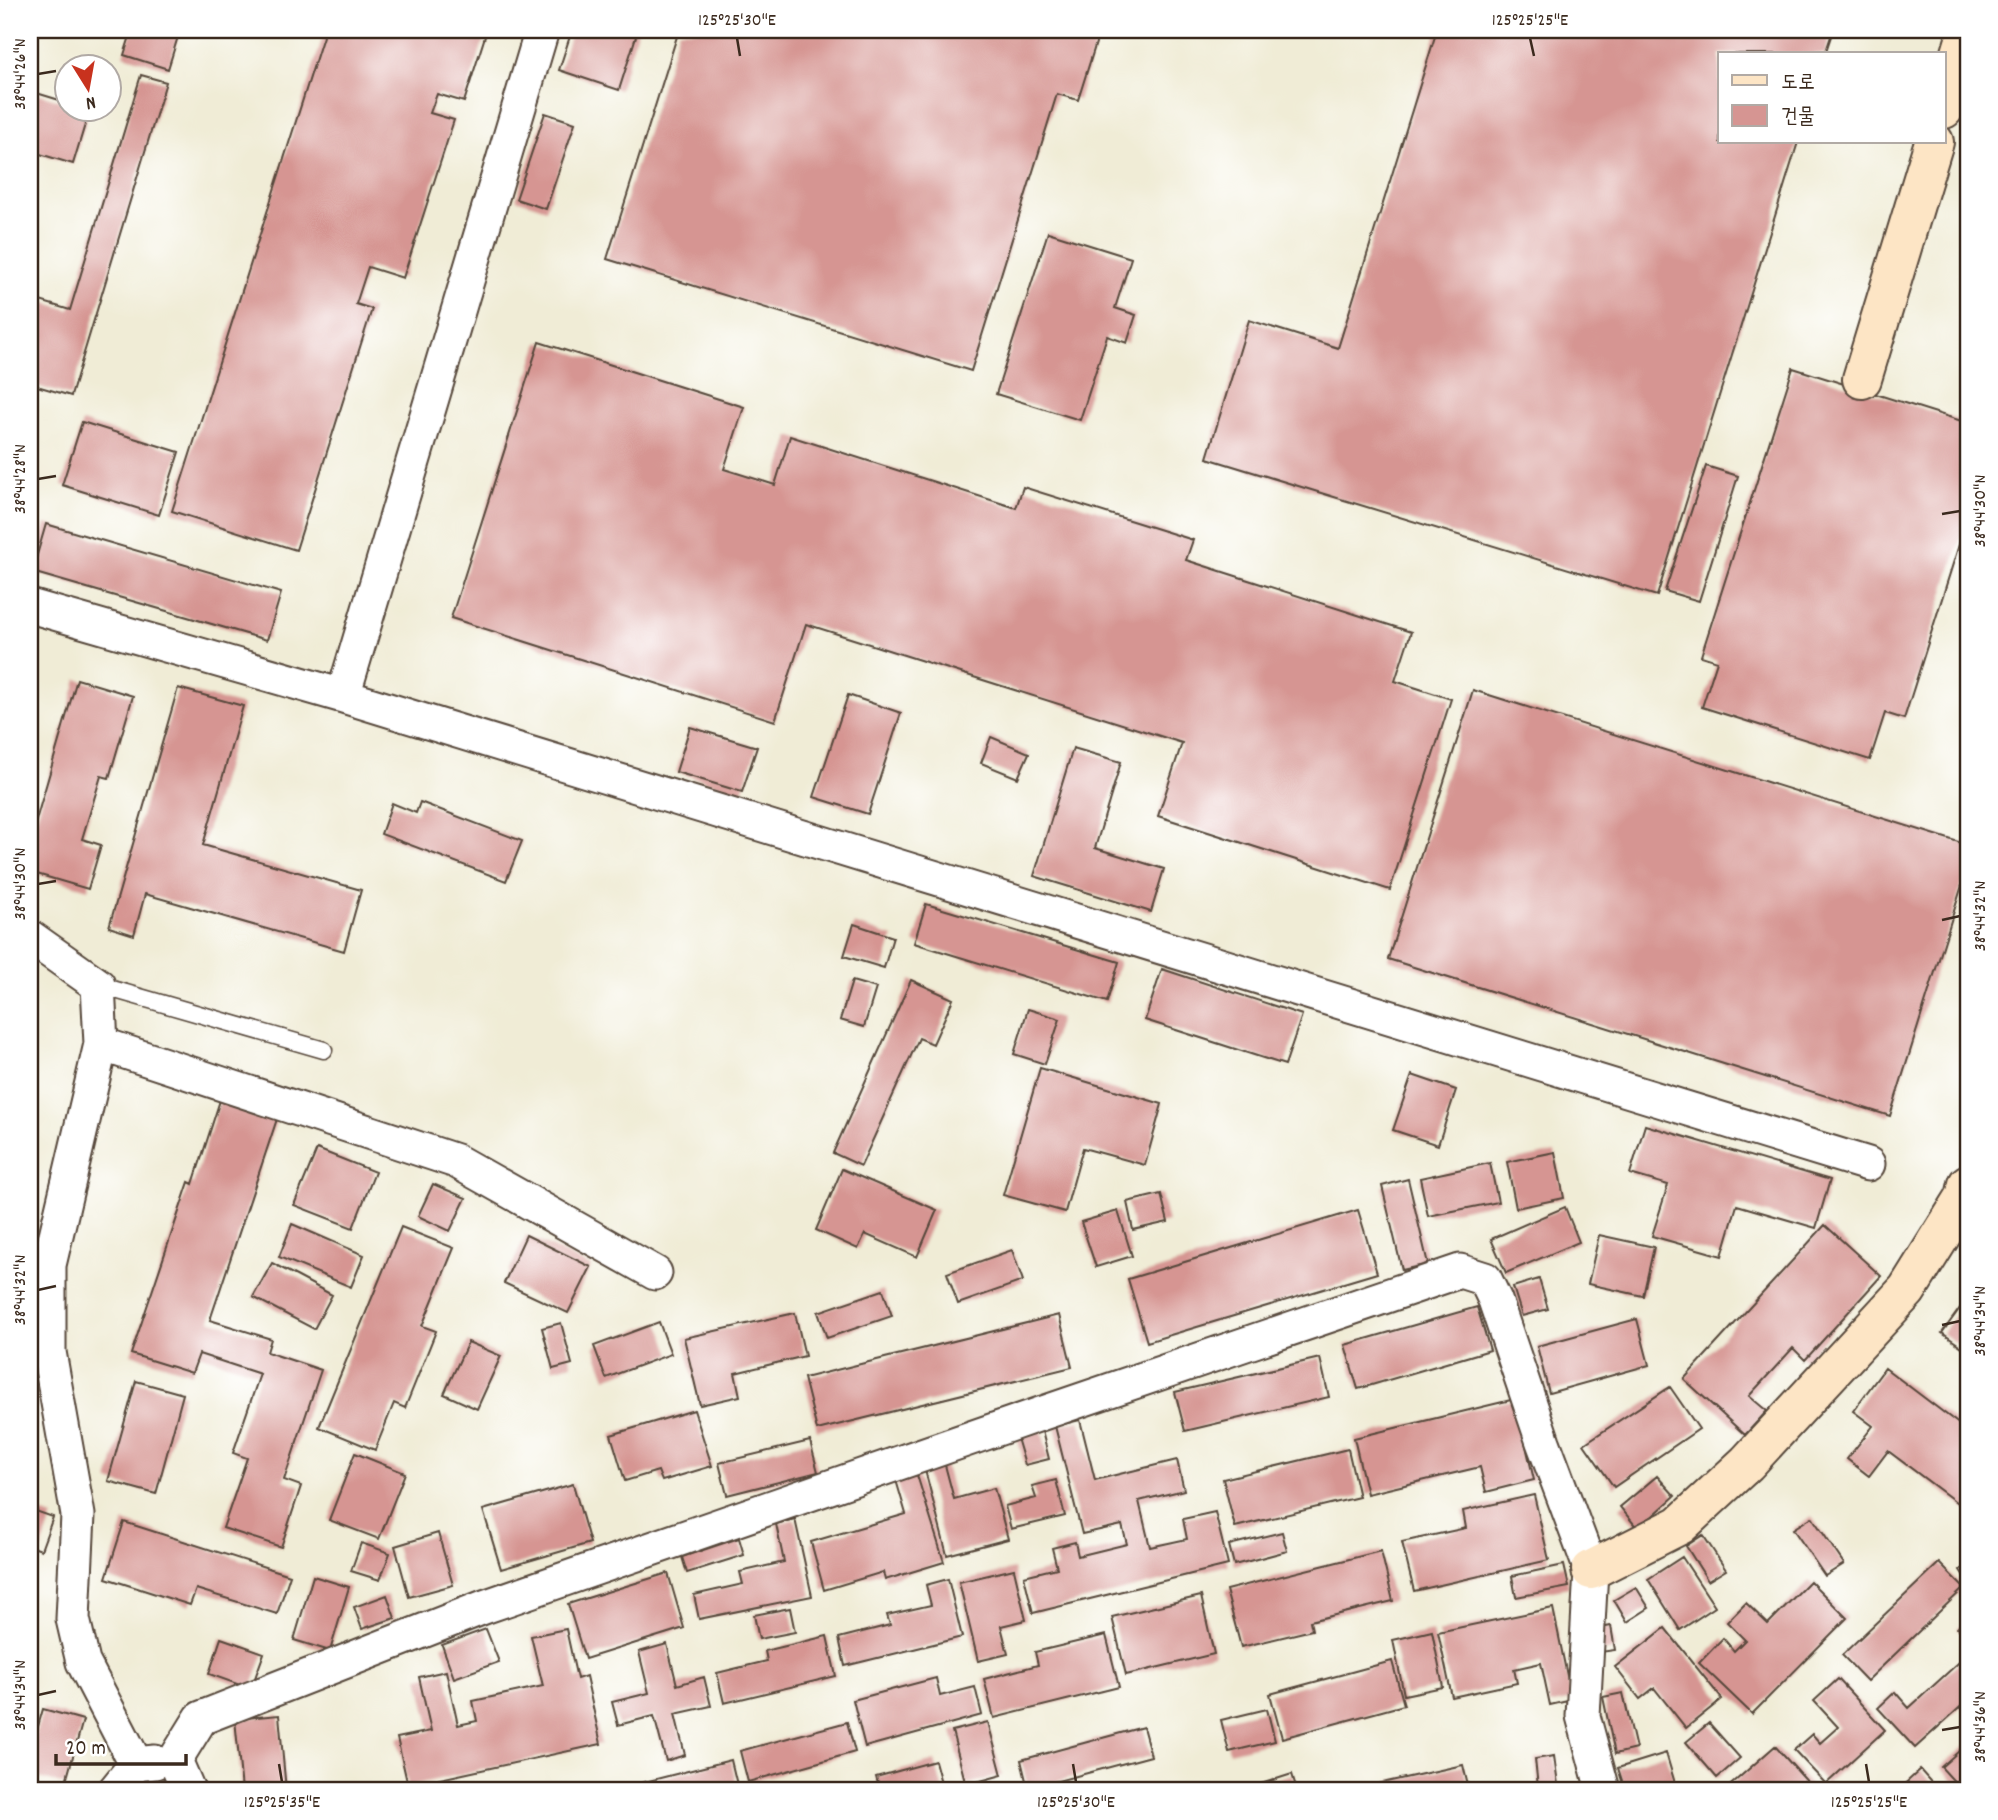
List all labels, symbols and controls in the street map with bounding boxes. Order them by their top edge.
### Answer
text: 125°25'30"E [698,9,776,34]
text: 125°25'25"E [1492,9,1568,34]
text: 38°44'26"N [9,38,34,110]
north arrow [52,52,122,122]
legend [1718,52,1946,144]
text: 도로 [1781,69,1815,99]
text: N [83,87,98,115]
text: 건물 [1781,103,1815,133]
text: 38°44'28"N [9,444,34,514]
text: 38°44'30"N [1969,475,1994,547]
text: 38°44'30"N [9,848,34,920]
text: 38°44'32"N [1969,881,1994,951]
text: 38°44'32"N [9,1255,34,1325]
text: 38°44'34"N [1969,1286,1994,1356]
text: 38°44'34"N [9,1660,34,1730]
text: 38°44'36"N [1969,1691,1994,1763]
scale bar [56,1722,186,1766]
text: 20 m [66,1735,106,1765]
text: 125°25'35"E [244,1791,320,1816]
text: 125°25'30"E [1037,1791,1115,1816]
text: 125°25'25"E [1831,1791,1907,1816]

